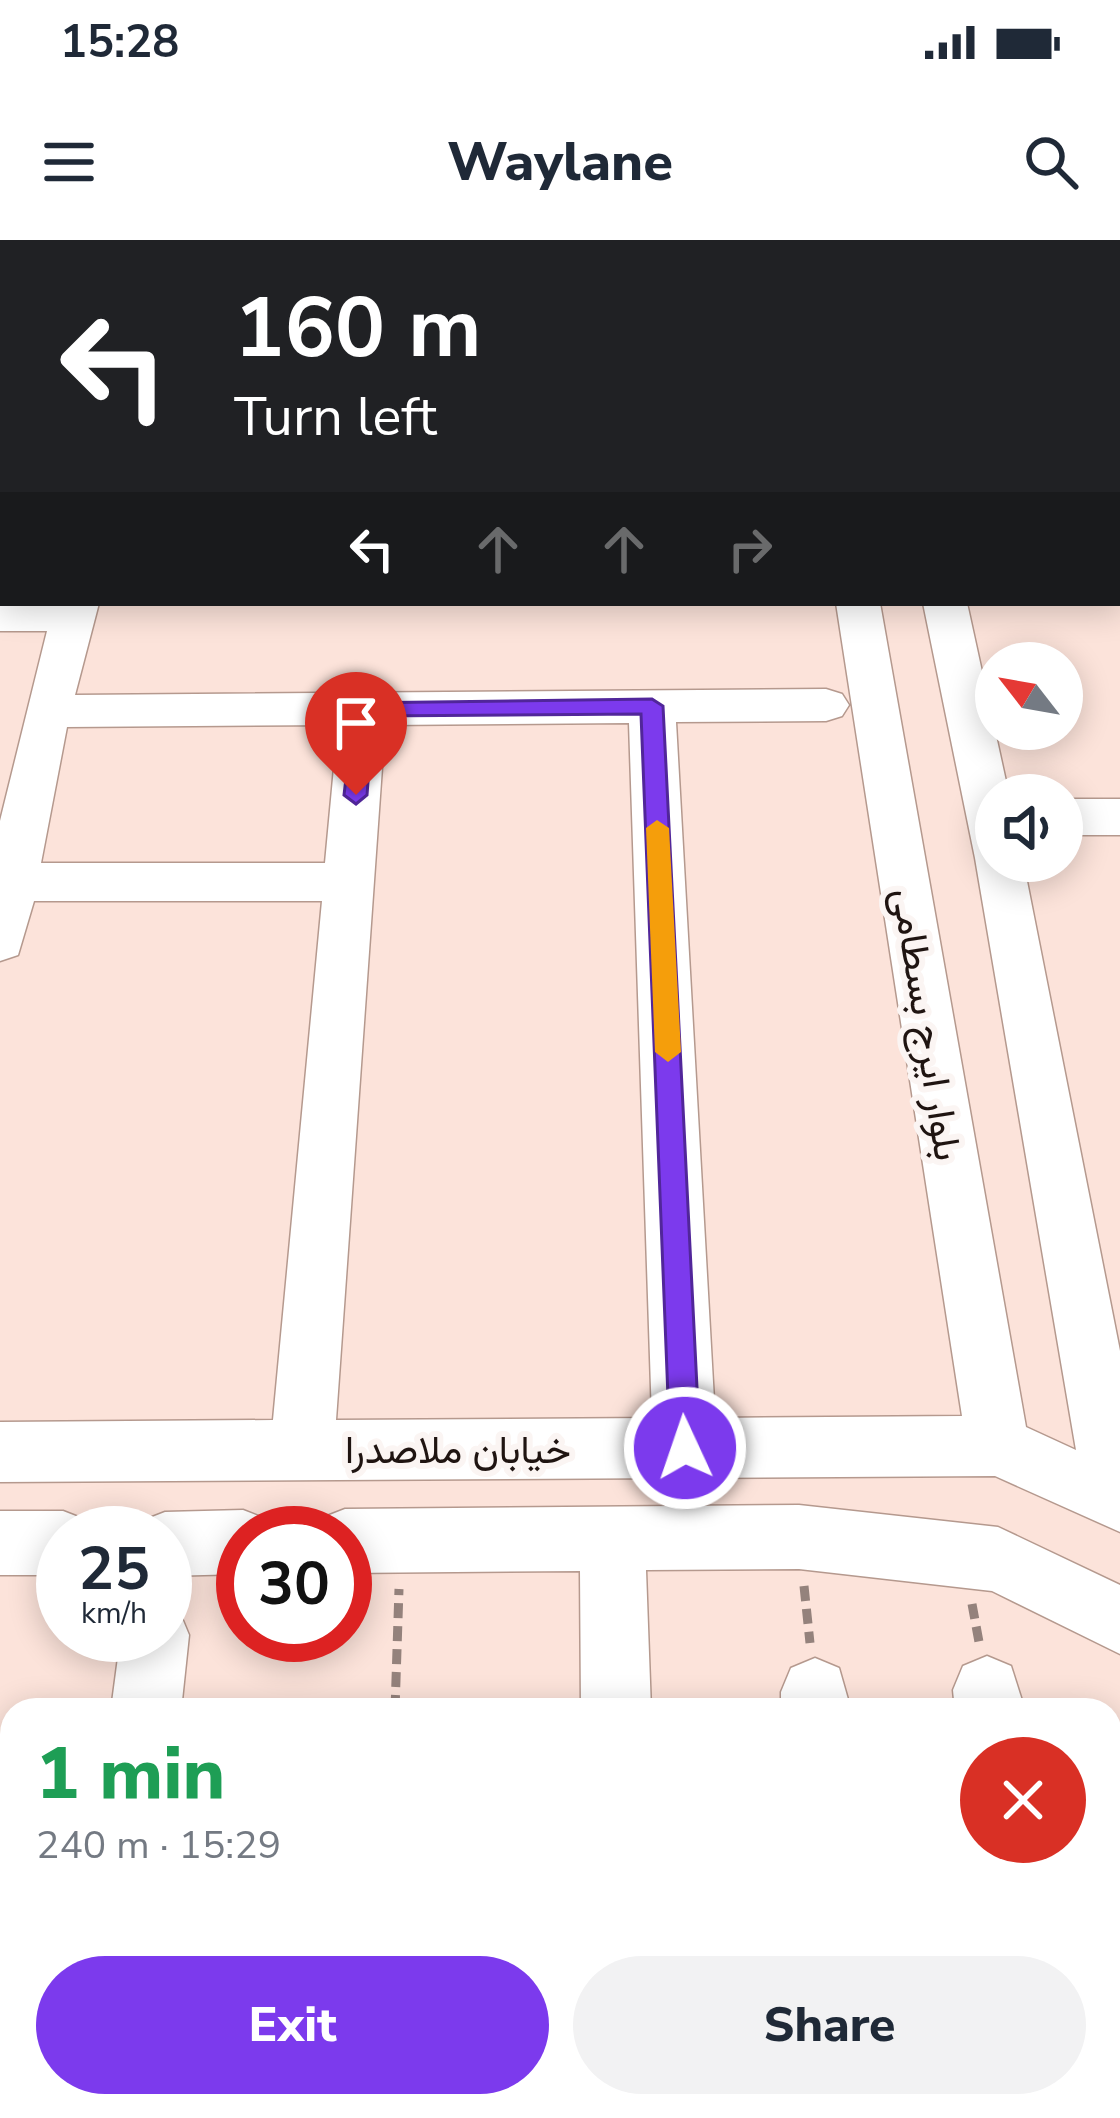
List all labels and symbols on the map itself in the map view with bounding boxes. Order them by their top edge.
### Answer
north arrow [975,642,1083,750]
pin [305,672,407,795]
street label: بلوار ایرج بسطامی [879,884,974,1164]
position arrow [622,1385,748,1511]
street label: خیابان ملاصدرا [345,1424,571,1477]
speed limit sign: 30 [216,1506,372,1662]

